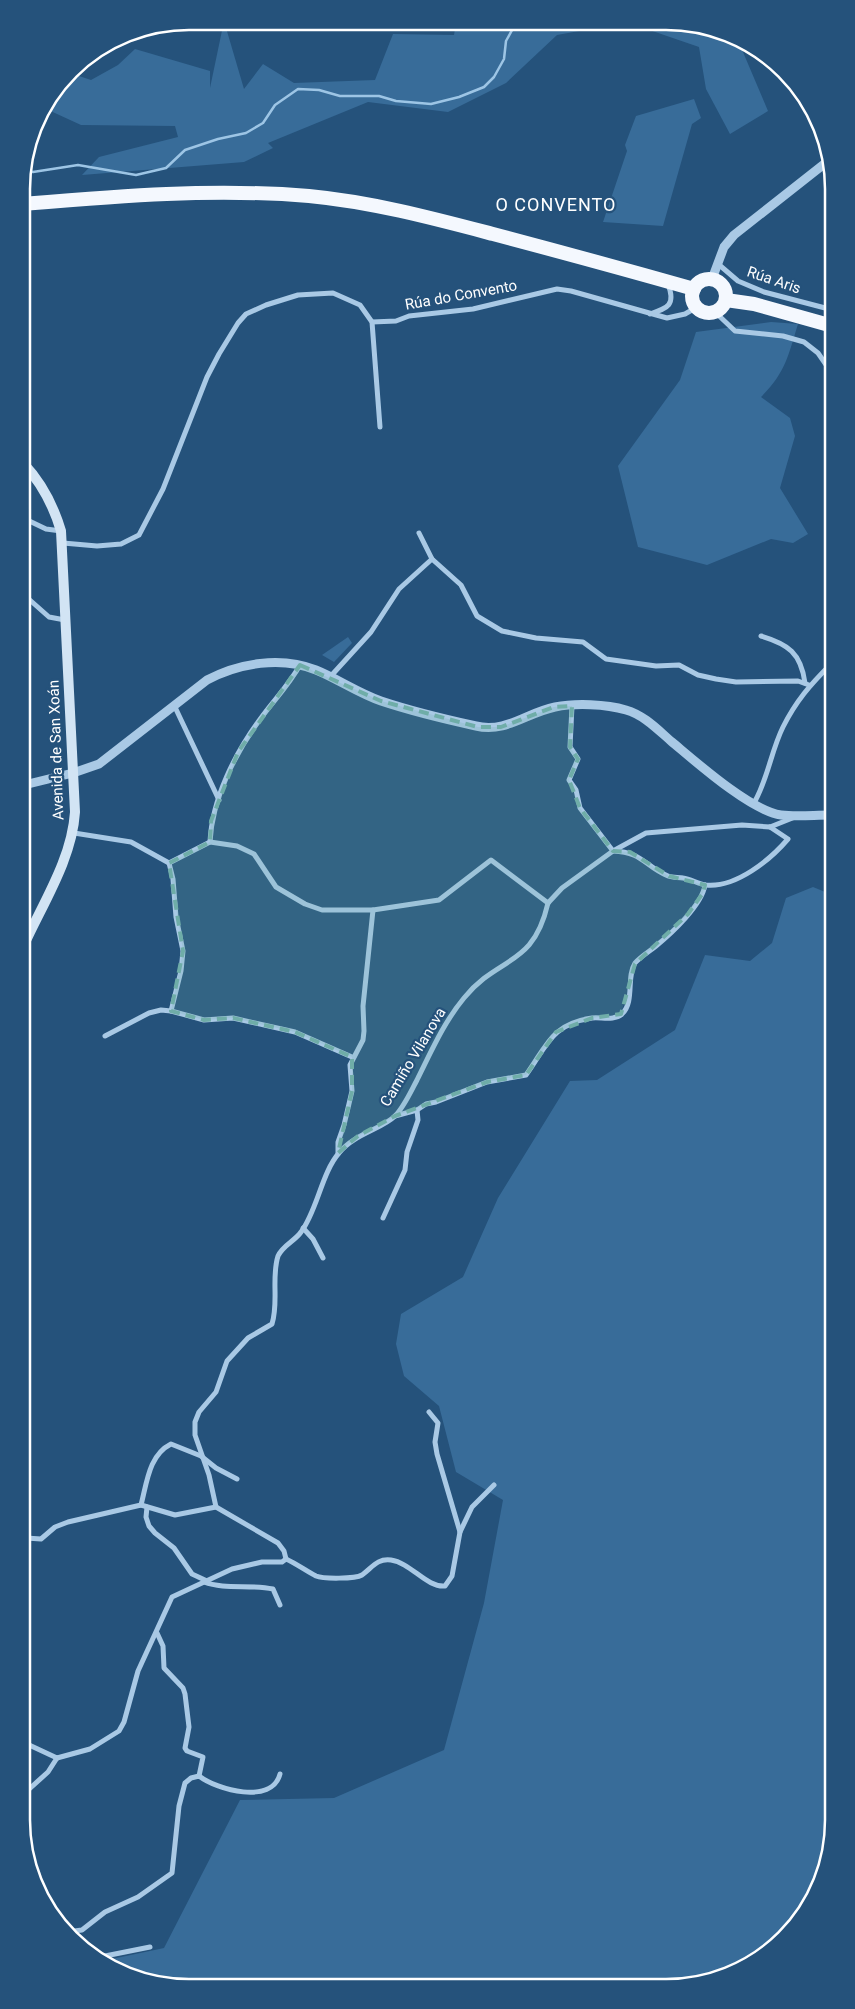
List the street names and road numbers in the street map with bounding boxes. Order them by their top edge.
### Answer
street label: Rúa Aris [745,262,803,298]
street label: Rúa do Convento [404,276,518,314]
street label: Avenida de San Xoán [45,680,67,820]
street label: Camiño Vilanova [376,1004,450,1110]

